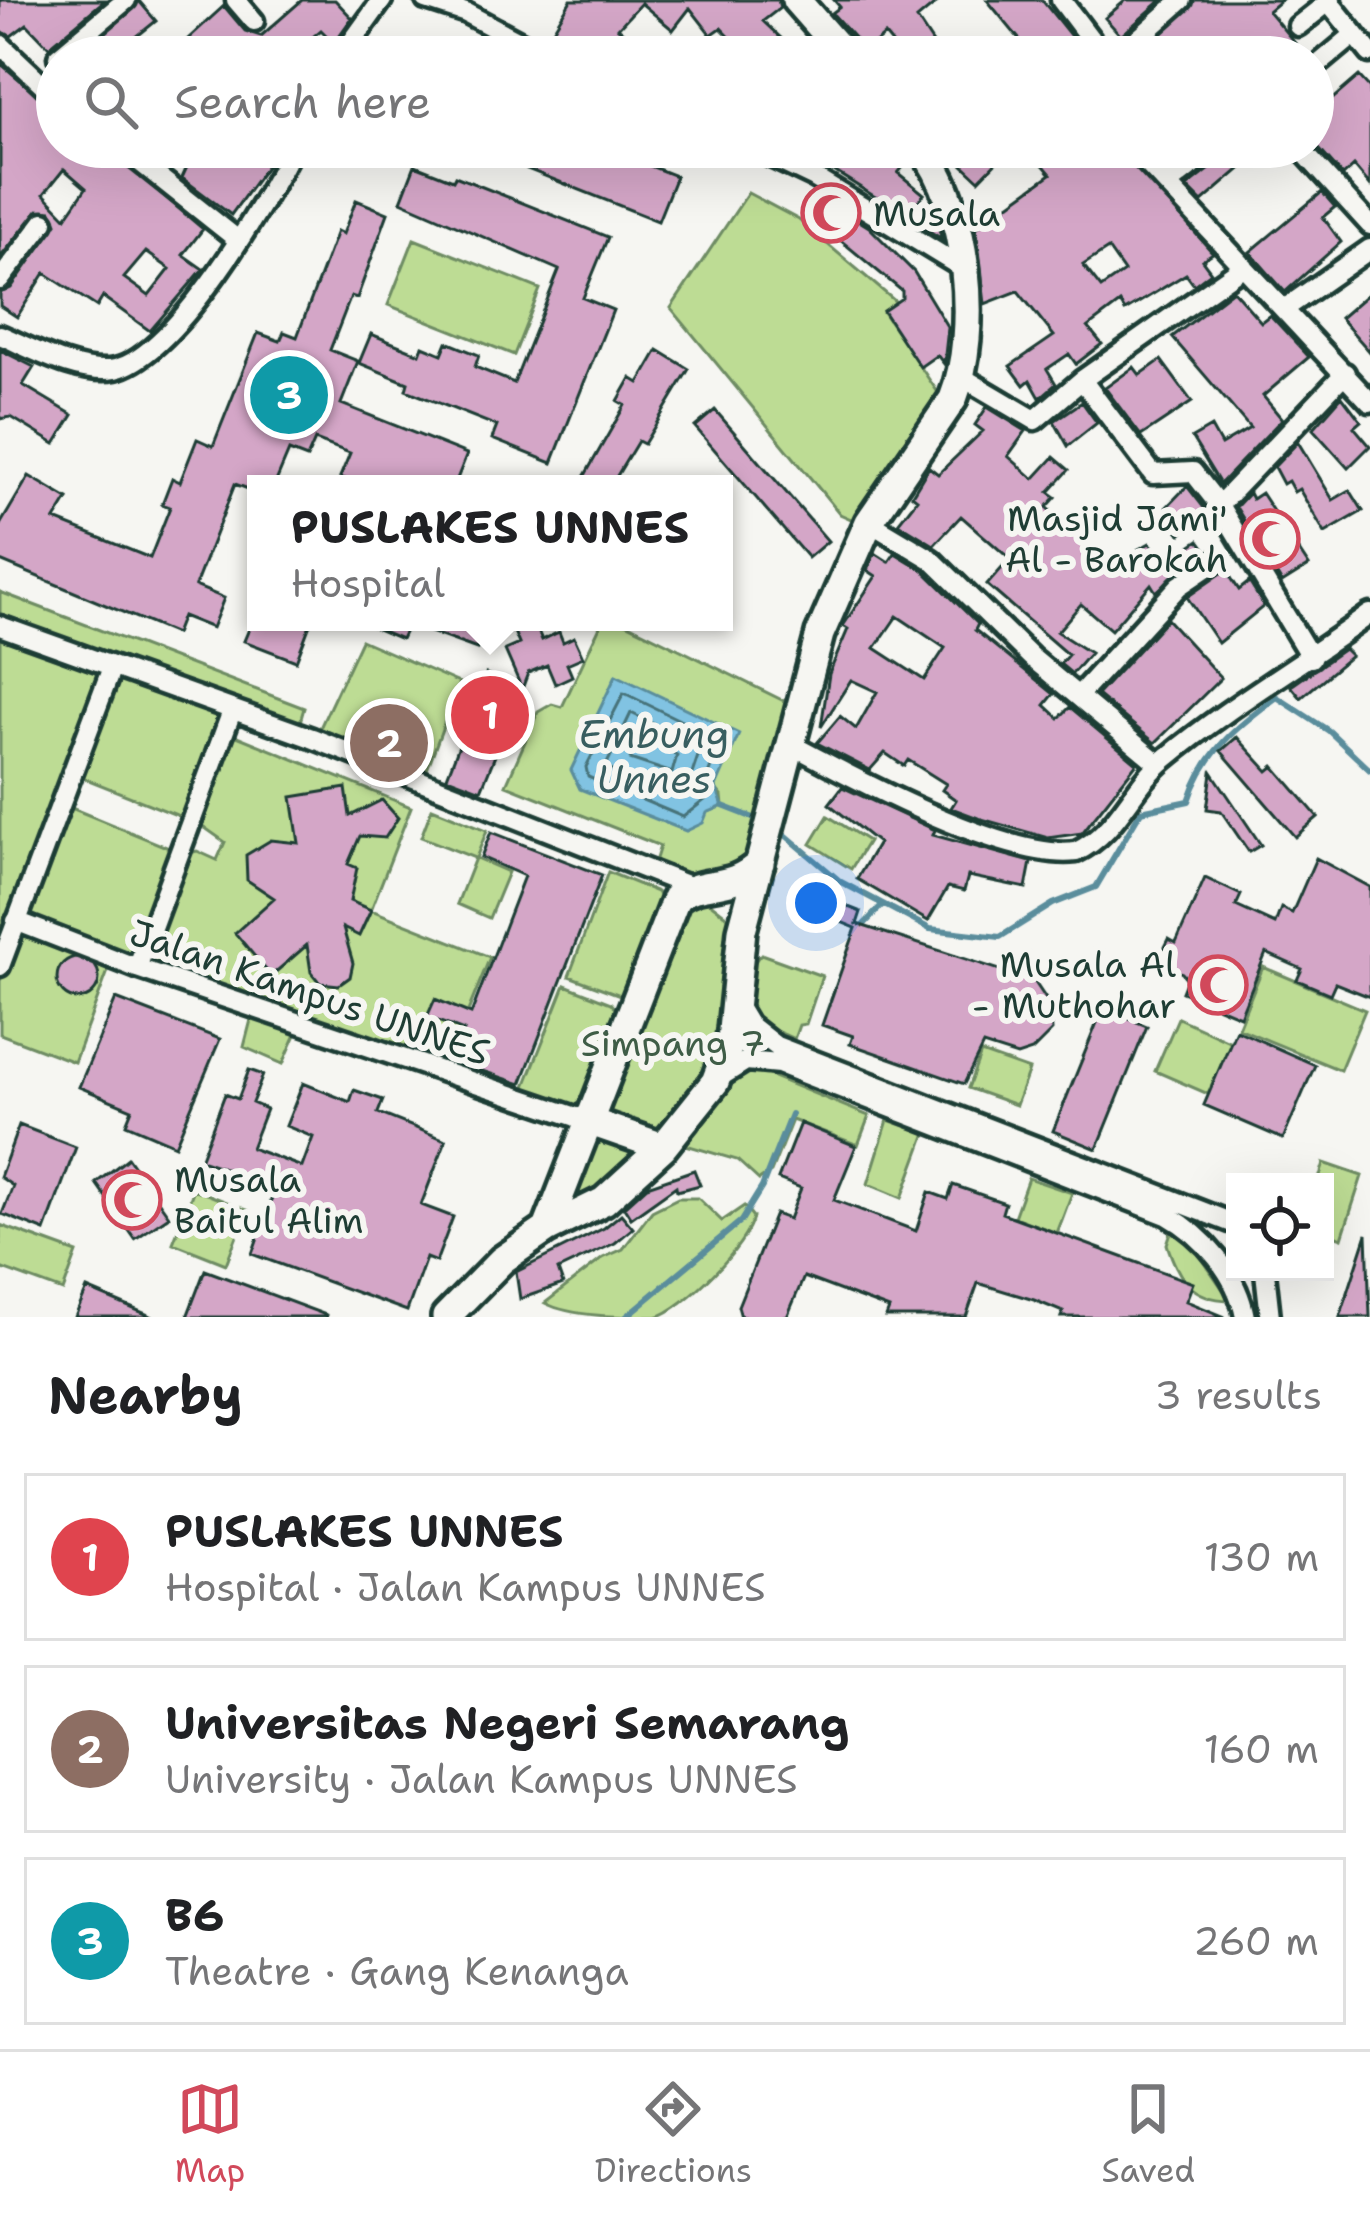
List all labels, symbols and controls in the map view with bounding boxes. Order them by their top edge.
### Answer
search box [36,36,1334,168]
icon: search [78,69,144,135]
text: Search here [174,72,431,132]
mosque icon: Musala [800,182,862,244]
place label: Musala [873,189,1000,238]
pin: 3 [250,350,328,440]
popup [247,475,733,631]
place label: Masjid Jami' Al - Barokah [1005,494,1228,584]
text: PUSLAKES UNNES [291,497,689,557]
mosque icon: Masjid Jami' Al - Barokah [1239,508,1301,570]
text: Hospital [291,557,445,609]
pin: 1 [451,670,529,760]
pin: 2 [350,698,428,788]
water label: Embung Unnes [578,708,730,805]
your location [786,873,846,933]
street label: Jalan Kampus UNNES [123,908,496,1077]
place label: Musala Al - Muthohar [972,940,1176,1030]
mosque icon: Musala Al - Muthohar [1187,954,1249,1016]
park label: Simpang 7 [581,1019,765,1068]
place label: Musala Baitul Alim [174,1155,364,1245]
mosque icon: Musala Baitul Alim [101,1169,163,1231]
map controls [1226,1173,1334,1281]
button: locate [1226,1173,1334,1281]
text: Nearby [48,1361,243,1429]
text: 3 results [1155,1369,1322,1421]
text: PUSLAKES UNNES [165,1501,563,1561]
text: 1 [81,1531,99,1583]
text: 130 m [1204,1531,1319,1583]
text: Hospital · Jalan Kampus UNNES [165,1561,766,1613]
text: Universitas Negeri Semarang [165,1693,849,1753]
text: 2 [76,1723,104,1775]
text: 160 m [1204,1723,1319,1775]
text: University · Jalan Kampus UNNES [165,1753,798,1805]
text: B6 [165,1885,225,1945]
text: 3 [76,1915,104,1967]
text: 260 m [1193,1915,1319,1967]
text: Theatre · Gang Kenanga [165,1945,629,1997]
tab: Map [175,2076,245,2193]
tab: Directions [595,2076,752,2193]
tab: Saved [1102,2076,1195,2193]

